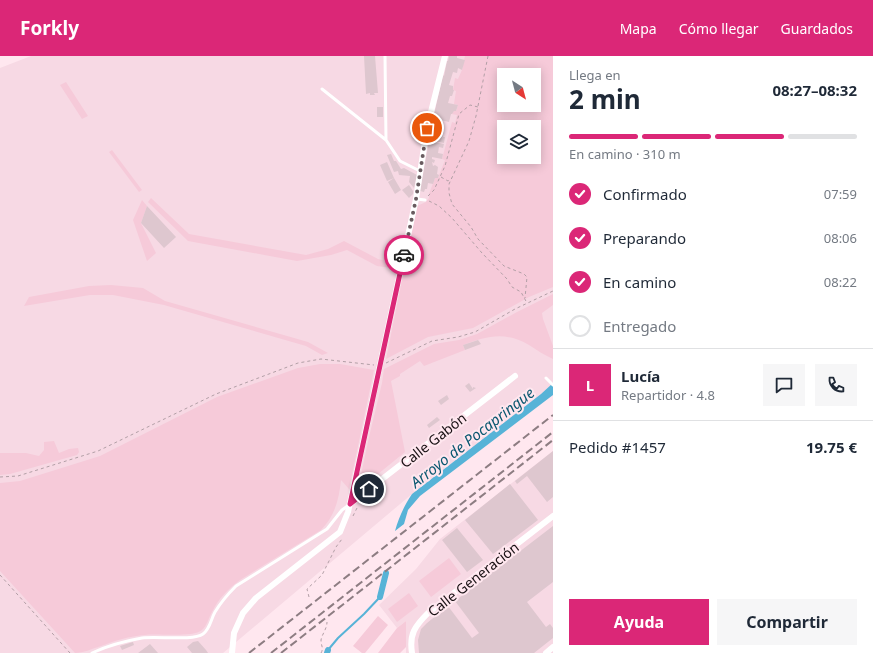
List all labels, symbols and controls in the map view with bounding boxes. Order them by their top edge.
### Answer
text: Forkly [20,15,79,41]
text: Mapa [620,19,657,38]
text: Cómo llegar [679,19,759,38]
text: Guardados [781,19,853,38]
text: Llega en [569,66,621,84]
north arrow [497,68,541,112]
map controls [497,68,541,164]
text: 08:27–08:32 [772,80,857,100]
text: 2 min [569,81,641,117]
pin [410,111,444,145]
icon: bag [416,117,438,139]
button: layers [497,120,541,164]
text: En camino · 310 m [569,145,681,163]
icon: check [569,183,591,205]
text: Confirmado [603,184,687,204]
text: 07:59 [824,185,857,203]
icon: check [569,227,591,249]
text: Preparando [603,228,686,248]
text: 08:06 [824,229,857,247]
courier [384,235,424,275]
icon: car [393,244,415,266]
icon: check [569,271,591,293]
text: En camino [603,272,676,292]
text: 08:22 [824,273,857,291]
text: Entregado [603,316,676,336]
button: chat [763,364,805,406]
button: phone [815,364,857,406]
text: Lucía [621,366,660,386]
text: L [586,375,594,395]
water label: Arroyo de Pocapringue [405,382,538,492]
text: Repartidor · 4.8 [621,386,715,404]
street label: Calle Gabón [396,408,470,472]
text: Pedido #1457 [569,437,666,457]
text: 19.75 € [806,437,857,457]
pin [352,472,386,506]
icon: home [358,478,380,500]
street label: Calle Generación [423,537,523,621]
button: Ayuda [569,599,709,645]
button: Compartir [717,599,857,645]

